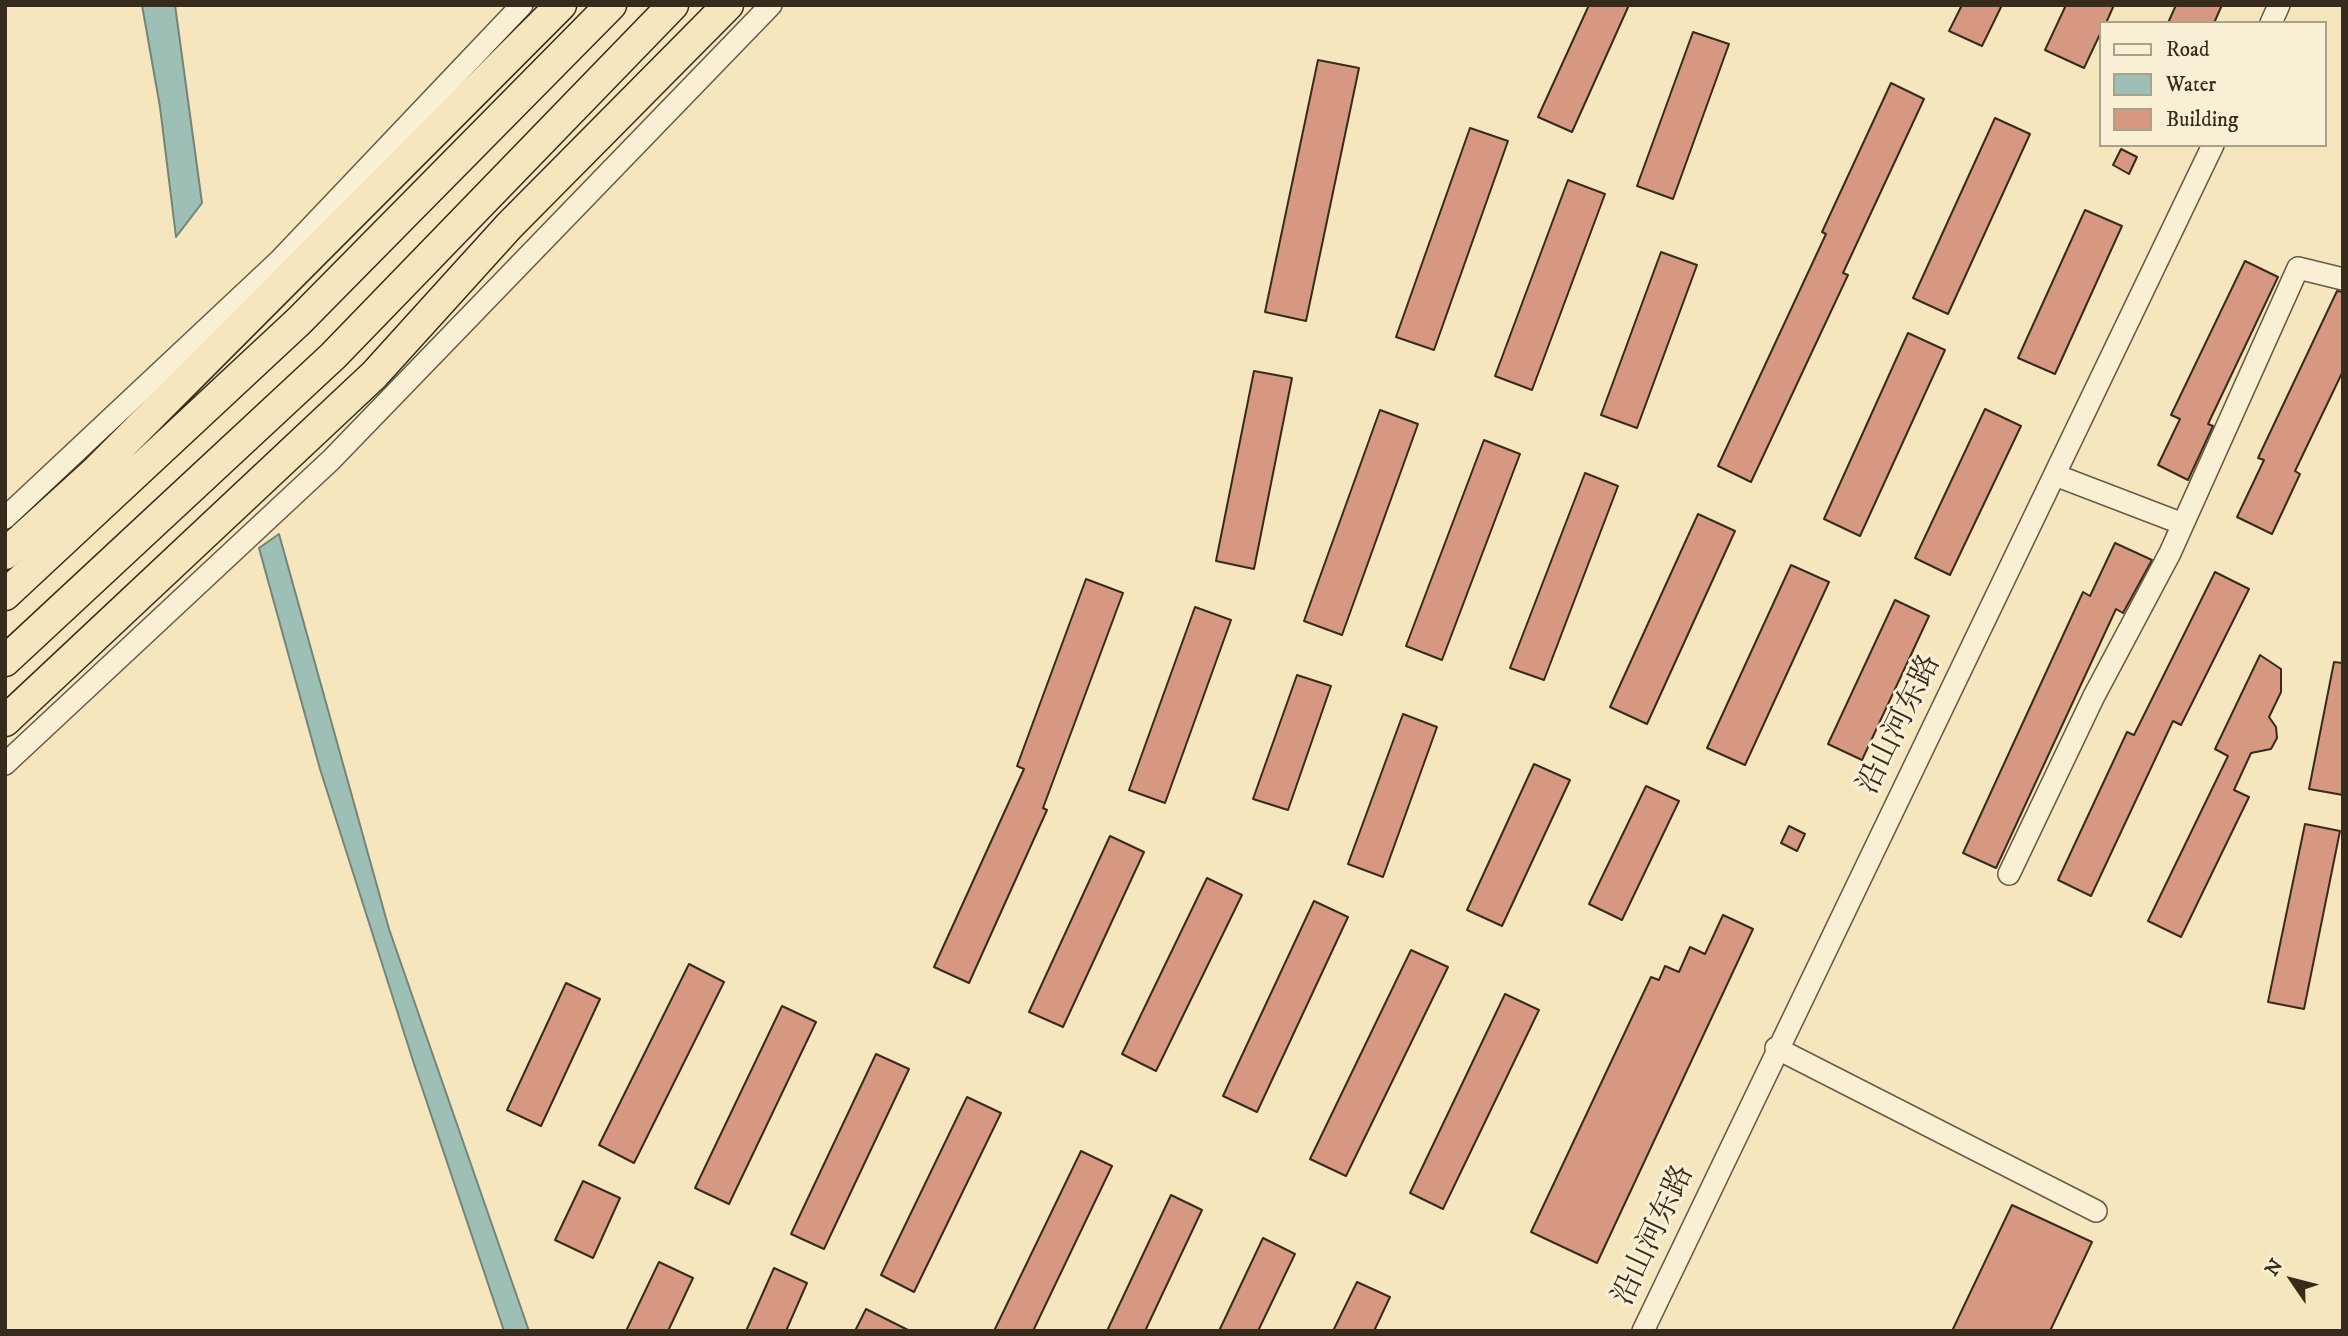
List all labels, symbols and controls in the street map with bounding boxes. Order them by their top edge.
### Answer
legend [2100,21,2327,147]
text: Road [2166,37,2210,63]
text: Water [2166,72,2216,98]
text: Building [2166,107,2238,133]
street label: 沿山河东路 [1852,650,1950,800]
street label: 沿山河东路 [1607,1160,1703,1312]
north arrow [2257,1245,2327,1315]
text: N [2260,1255,2288,1281]

